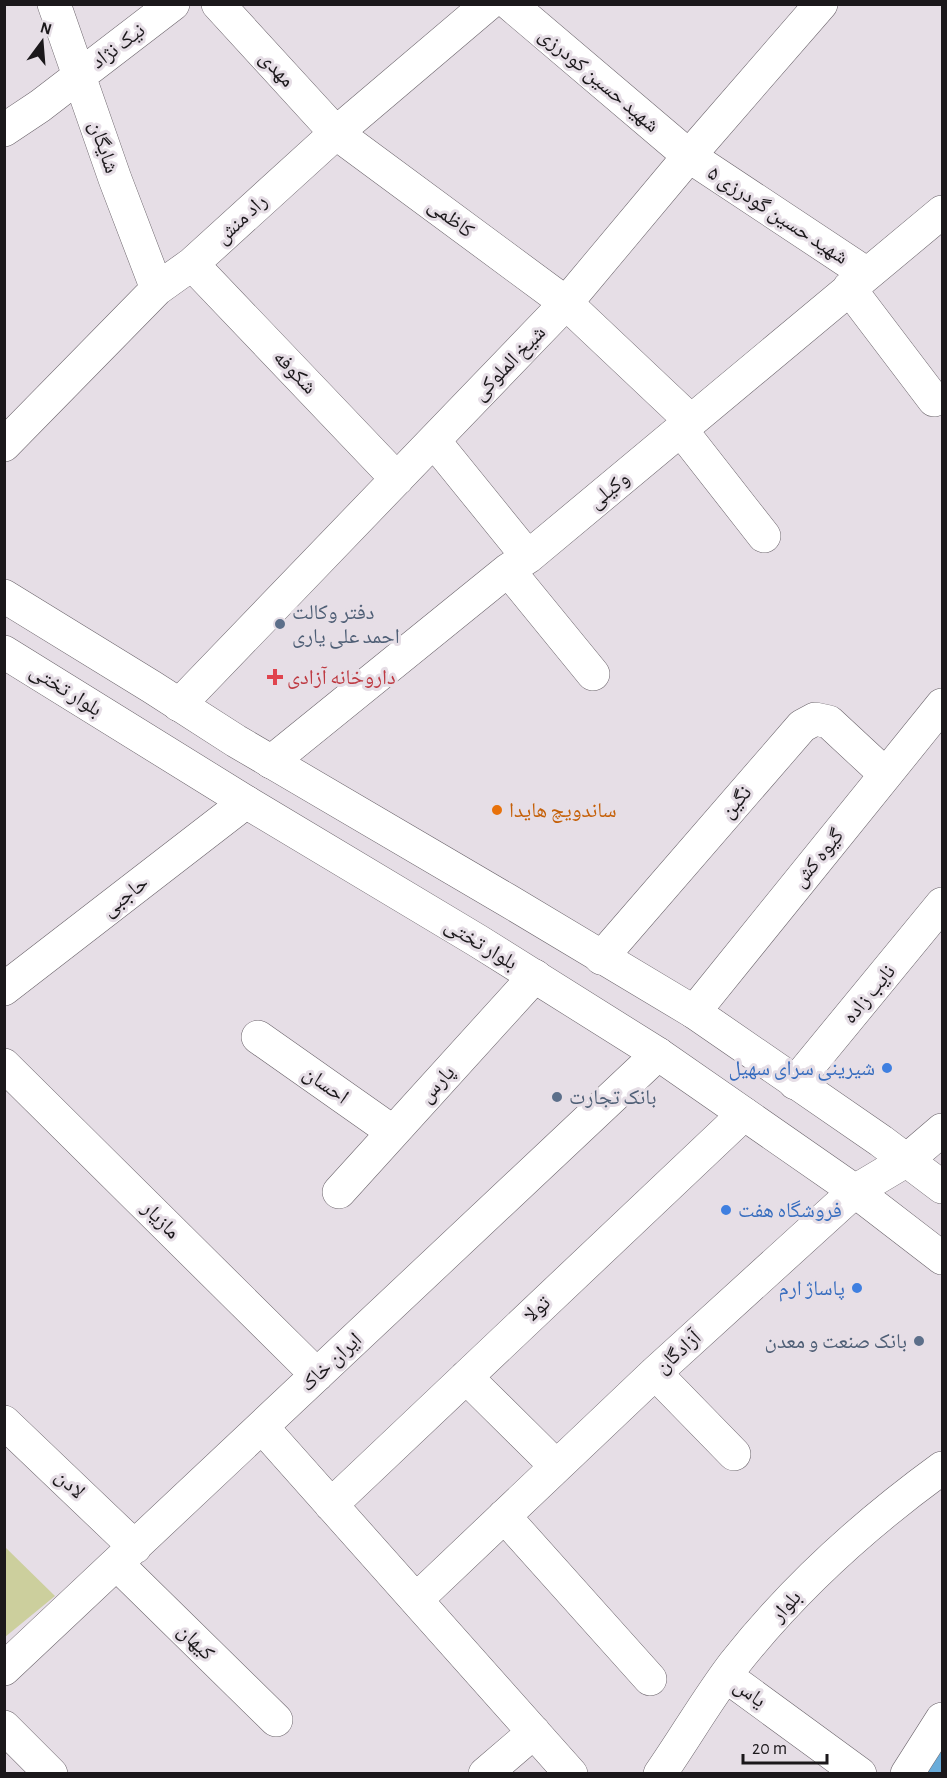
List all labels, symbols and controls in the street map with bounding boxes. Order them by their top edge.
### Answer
north arrow [12,12,72,72]
text: N [38,19,53,38]
street label: نیک نژاد [87,19,149,73]
street label: شهید حسین کودرزی [534,24,663,138]
street label: مهدی [255,47,298,92]
street label: شایگان [84,118,123,176]
street label: شهید حسین گودرزی ۵ [703,162,852,270]
street label: راد منش [211,190,272,249]
street label: کاظمی [423,194,478,243]
street label: شیخ الملوکی [468,322,551,406]
street label: شکوفه [270,346,320,398]
street label: وکیلی [585,467,635,514]
place label: دفتر وکالت احمد علی یاری [292,602,400,649]
marker: دفتر وکالت احمد علی یاری [273,617,287,631]
street label: بلوار تختی [25,660,106,722]
place label: داروخانه آزادی [287,666,396,689]
marker: داروخانه آزادی [268,670,282,684]
street label: نگین [717,782,757,824]
place label: ساندویچ هایدا [509,800,616,823]
marker: ساندویچ هایدا [490,803,504,817]
street label: گیوه کش [788,825,849,892]
street label: حاجبی [98,872,153,922]
street label: بلوار تختی [440,914,521,975]
street label: نایب زاده [839,961,900,1028]
place label: شیرینی سرای سهیل [728,1058,875,1081]
street label: پارس [415,1061,460,1108]
marker: شیرینی سرای سهیل [880,1061,894,1075]
street label: احسان [299,1062,352,1109]
place label: بانک تجارت [569,1087,656,1108]
marker: بانک تجارت [550,1090,564,1104]
street label: مازیار [137,1196,184,1243]
place label: فروشگاه هفت [738,1200,842,1221]
marker: فروشگاه هفت [719,1203,733,1217]
place label: پاساژ ارم [778,1278,845,1302]
marker: پاساژ ارم [850,1281,864,1295]
street label: تولا [520,1292,554,1326]
street label: آزادگان [651,1325,706,1378]
street label: ایران خاک [296,1329,366,1396]
place label: بانک صنعت و معدن [765,1331,907,1353]
marker: بانک صنعت و معدن [912,1334,926,1348]
street label: لادن [51,1465,89,1503]
street label: بلوار [766,1586,806,1627]
street label: کیهان [173,1620,218,1665]
street label: یاس [729,1675,770,1713]
scale bar [743,1727,827,1765]
text: 20 m [752,1740,787,1758]

